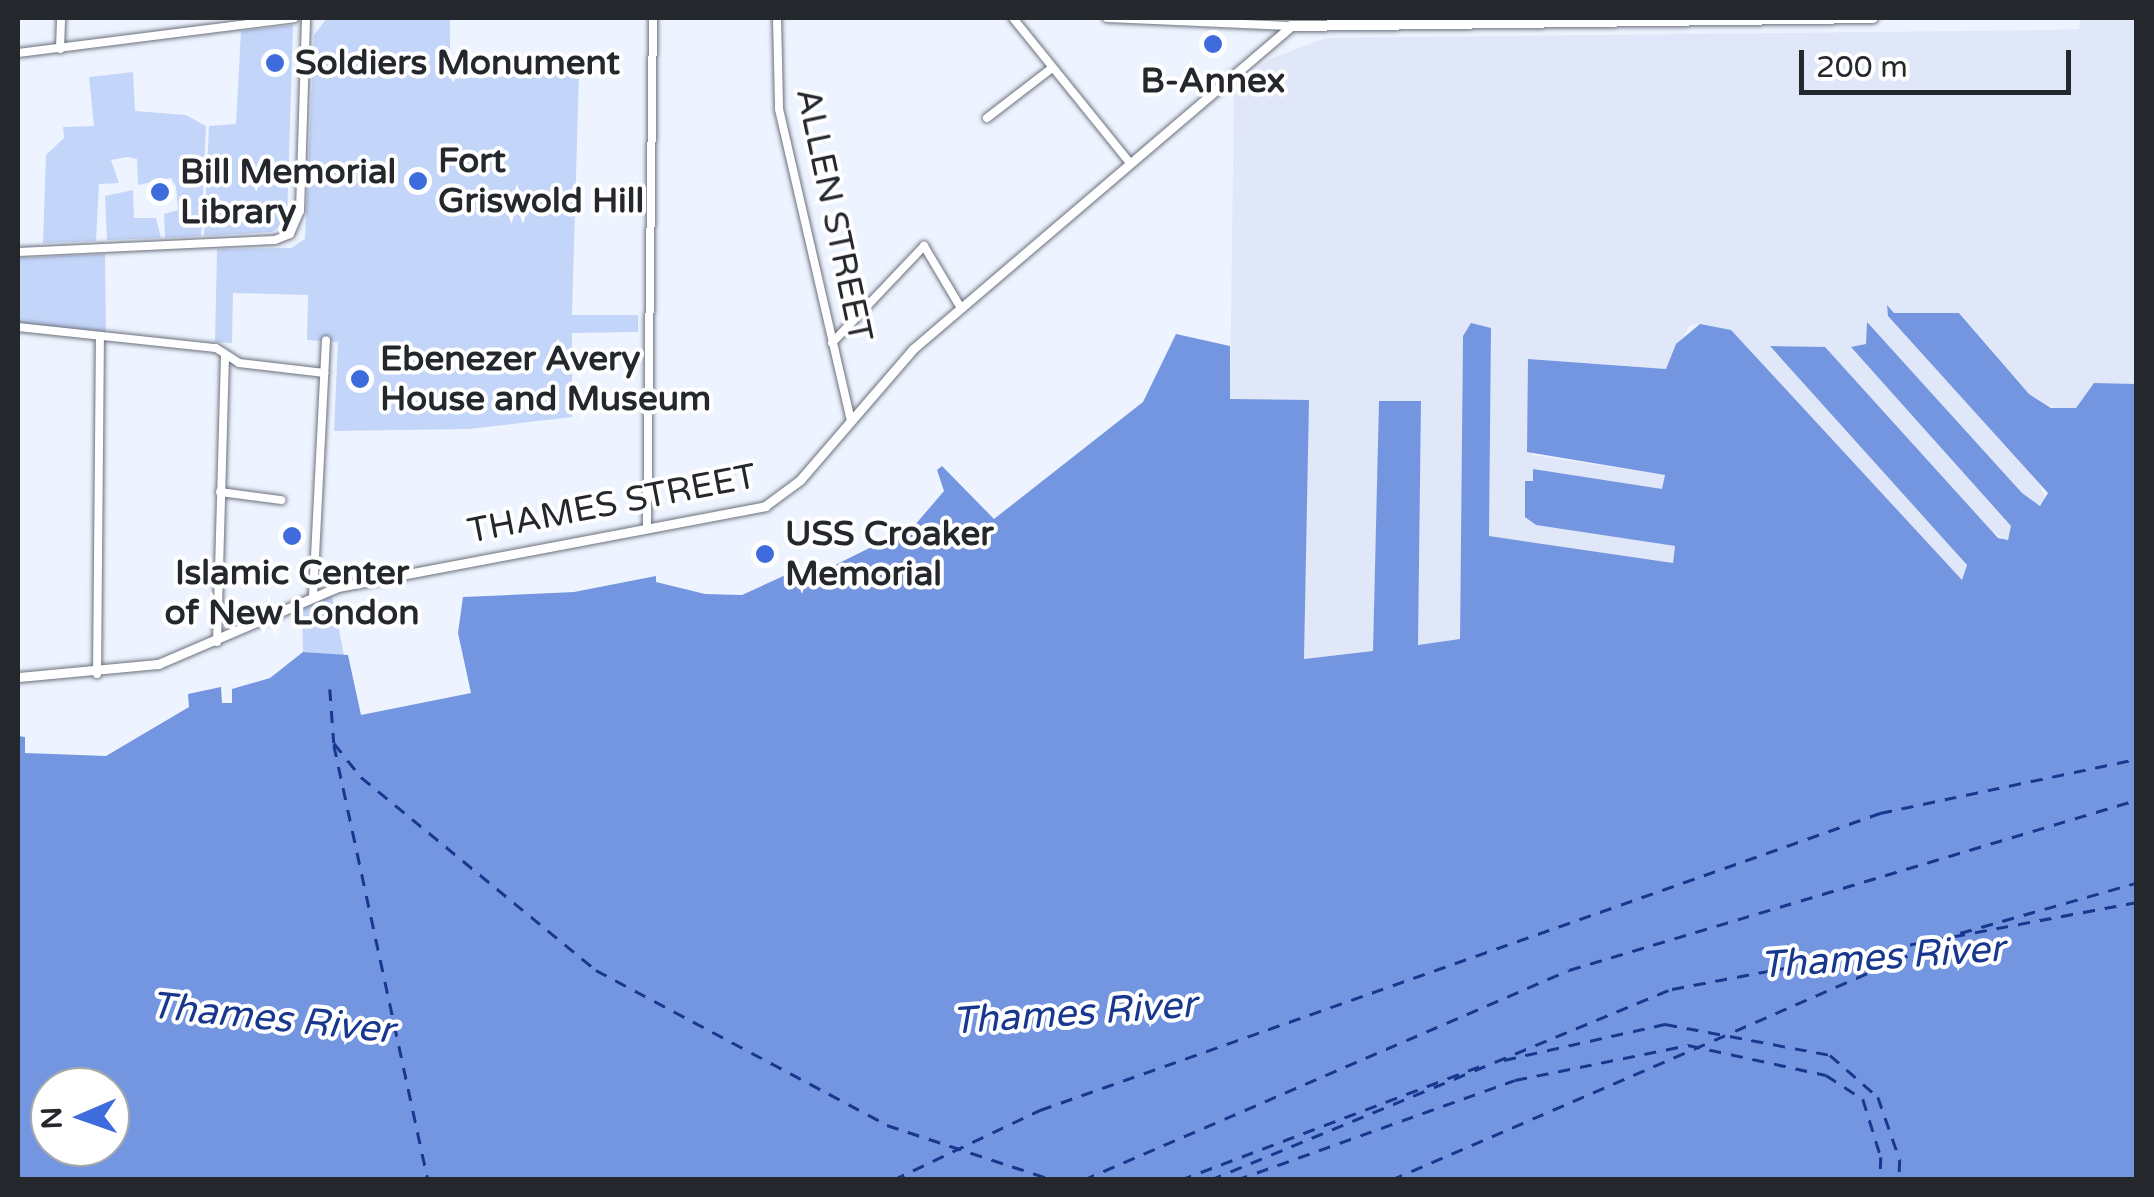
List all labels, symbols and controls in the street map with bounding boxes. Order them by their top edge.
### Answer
scale bar [1804,30,2076,92]
marker: B-Annex [1202,33,1224,55]
place label: Soldiers Monument [295,42,620,84]
text: 200 m [1816,49,1908,86]
marker: Soldiers Monument [264,52,286,74]
place label: B-Annex [1140,60,1286,102]
street label: ALLEN STREET [787,84,881,346]
place label: Fort Griswold Hill [438,140,644,222]
place label: Bill Memorial Library [180,151,396,233]
marker: Fort Griswold Hill [407,170,429,192]
marker: Bill Memorial Library [149,181,171,203]
place label: Ebenezer Avery House and Museum [380,338,711,420]
marker: Ebenezer Avery House and Museum [349,368,371,390]
street label: THAMES STREET [464,455,760,553]
place label: USS Croaker Memorial [785,513,994,595]
marker: Islamic Center of New London [281,525,303,547]
marker: USS Croaker Memorial [754,543,776,565]
place label: Islamic Center of New London [164,552,420,634]
water label: Thames River [1759,927,2005,989]
water label: Thames River [951,983,1197,1045]
water label: Thames River [148,984,396,1054]
north arrow [30,1067,130,1167]
text: N [35,1106,69,1130]

